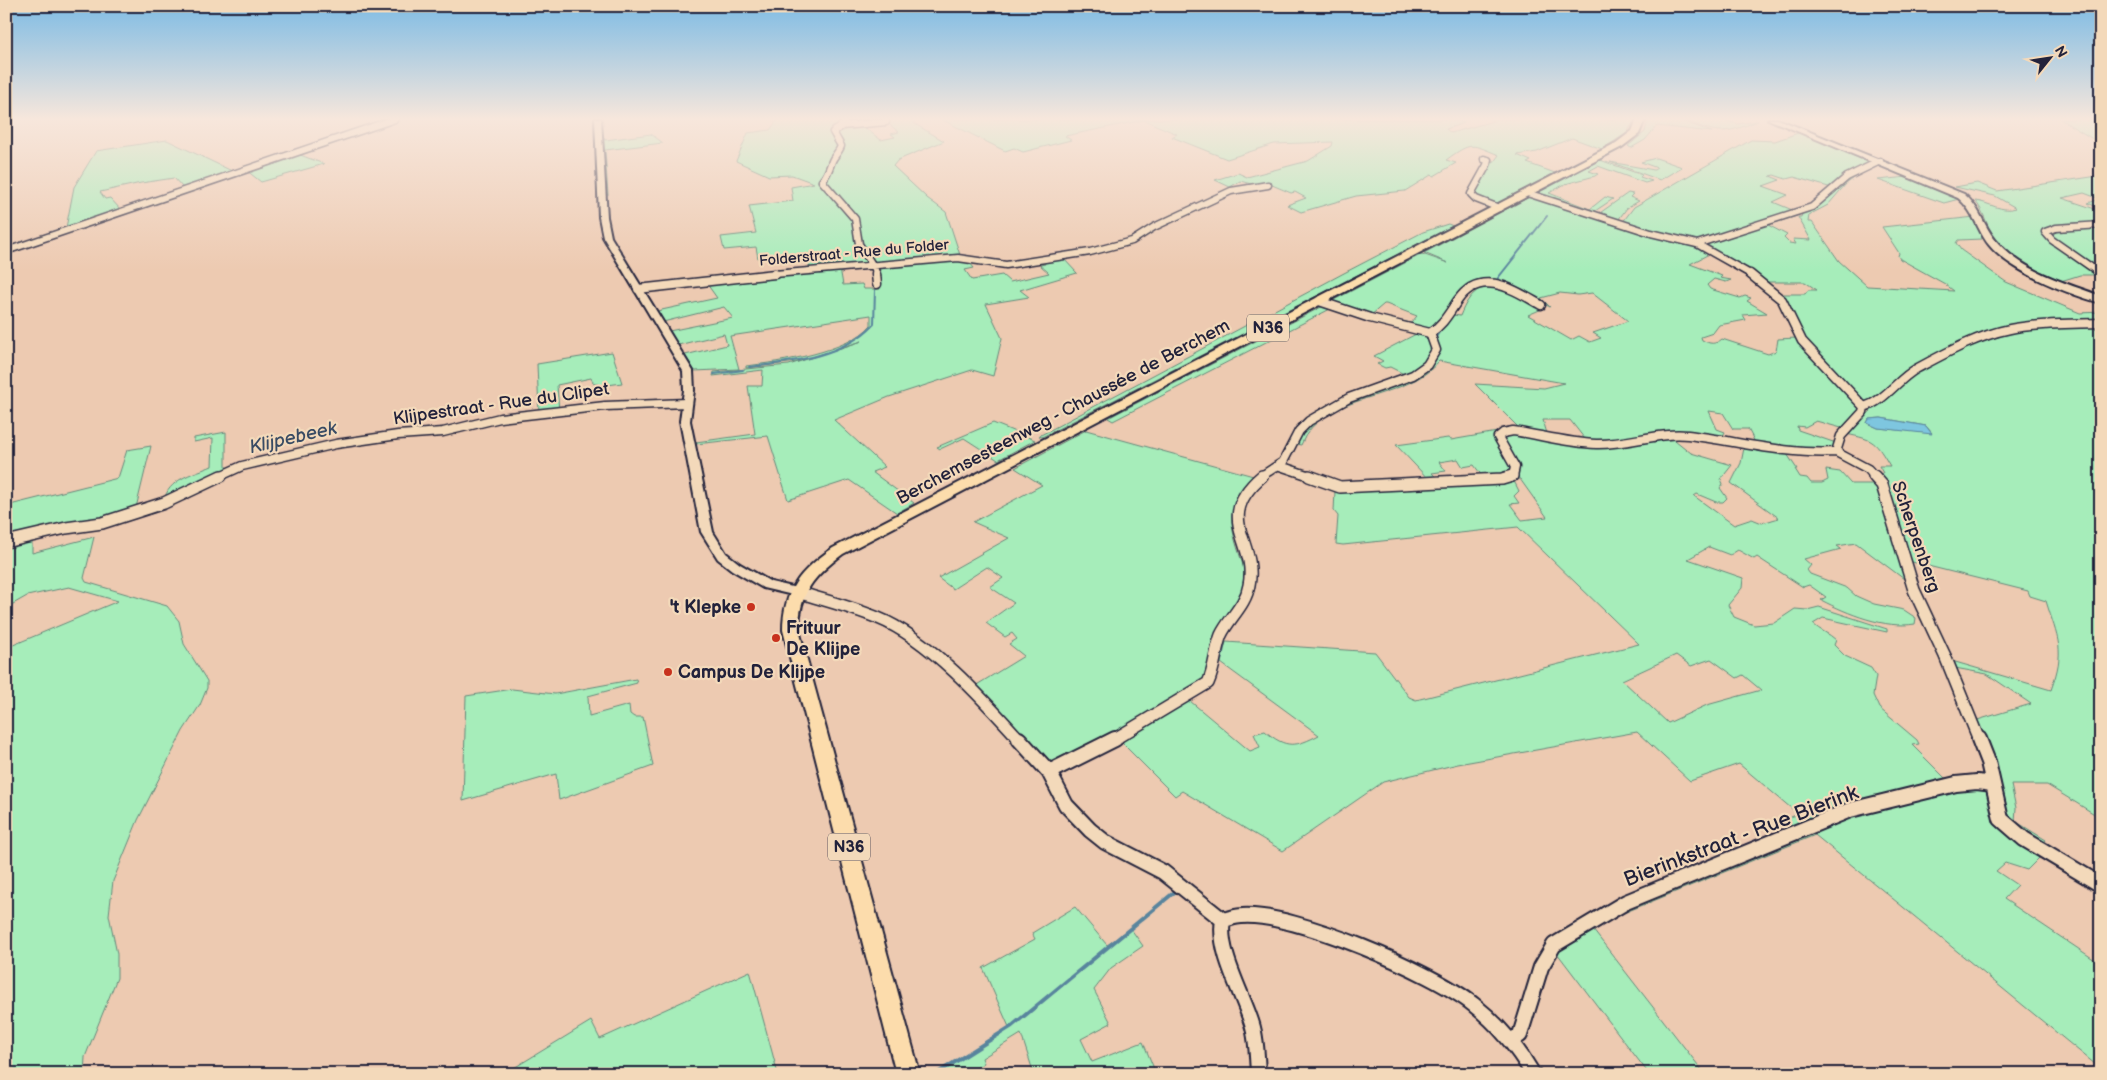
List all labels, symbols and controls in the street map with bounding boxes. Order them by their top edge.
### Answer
north arrow [2024,32,2074,82]
text: N [2051,43,2071,61]
street label: Folderstraat - Rue du Folder [758,235,950,271]
road number: N36 [1247,314,1289,342]
street label: Berchemsesteenweg - Chaussée de Berchem [893,315,1233,509]
street label: Klijpestraat - Rue du Clipet [392,378,611,430]
water label: Klijpebeek [247,417,340,459]
street label: Scherpenberg [1887,479,1945,595]
place label: 't Klepke [670,597,741,618]
marker: 't Klepke [745,601,757,613]
place label: Frituur De Klijpe [786,618,860,660]
marker: Frituur De Klijpe [770,632,782,644]
place label: Campus De Klijpe [678,662,825,683]
marker: Campus De Klijpe [662,666,674,678]
street label: Bierinkstraat - Rue Bierink [1620,779,1862,892]
road number: N36 [828,834,870,860]

